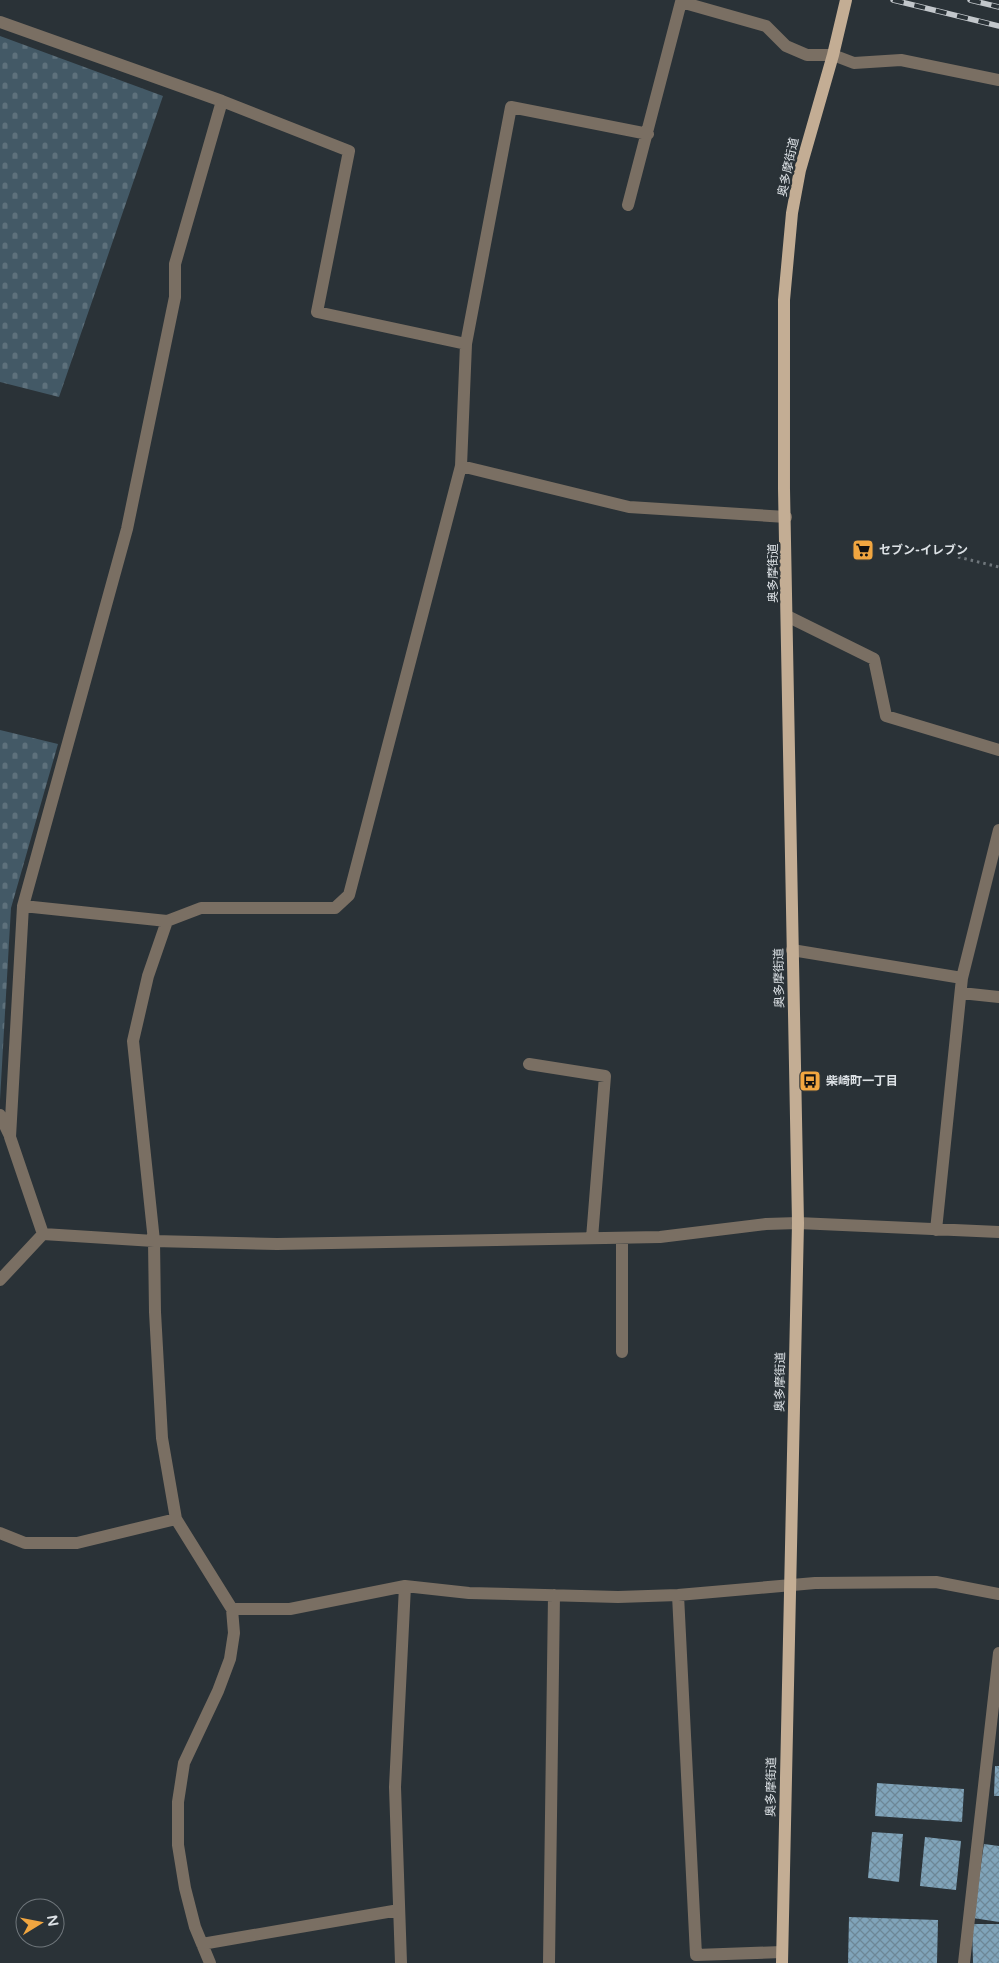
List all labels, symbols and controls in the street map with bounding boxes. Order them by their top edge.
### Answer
street label: 奥多摩街道 [775,136,801,198]
supermarket icon: セブン-イレブン [851,538,875,562]
street label: 奥多摩街道 [766,543,780,603]
place label: セブン-イレブン [879,543,968,557]
street label: 奥多摩街道 [771,948,787,1008]
bus stop icon: 柴崎町一丁目 [798,1069,822,1093]
place label: 柴崎町一丁目 [826,1074,898,1088]
street label: 奥多摩街道 [772,1352,788,1412]
street label: 奥多摩街道 [763,1757,779,1817]
north arrow [15,1898,65,1948]
text: N [43,1914,62,1928]

